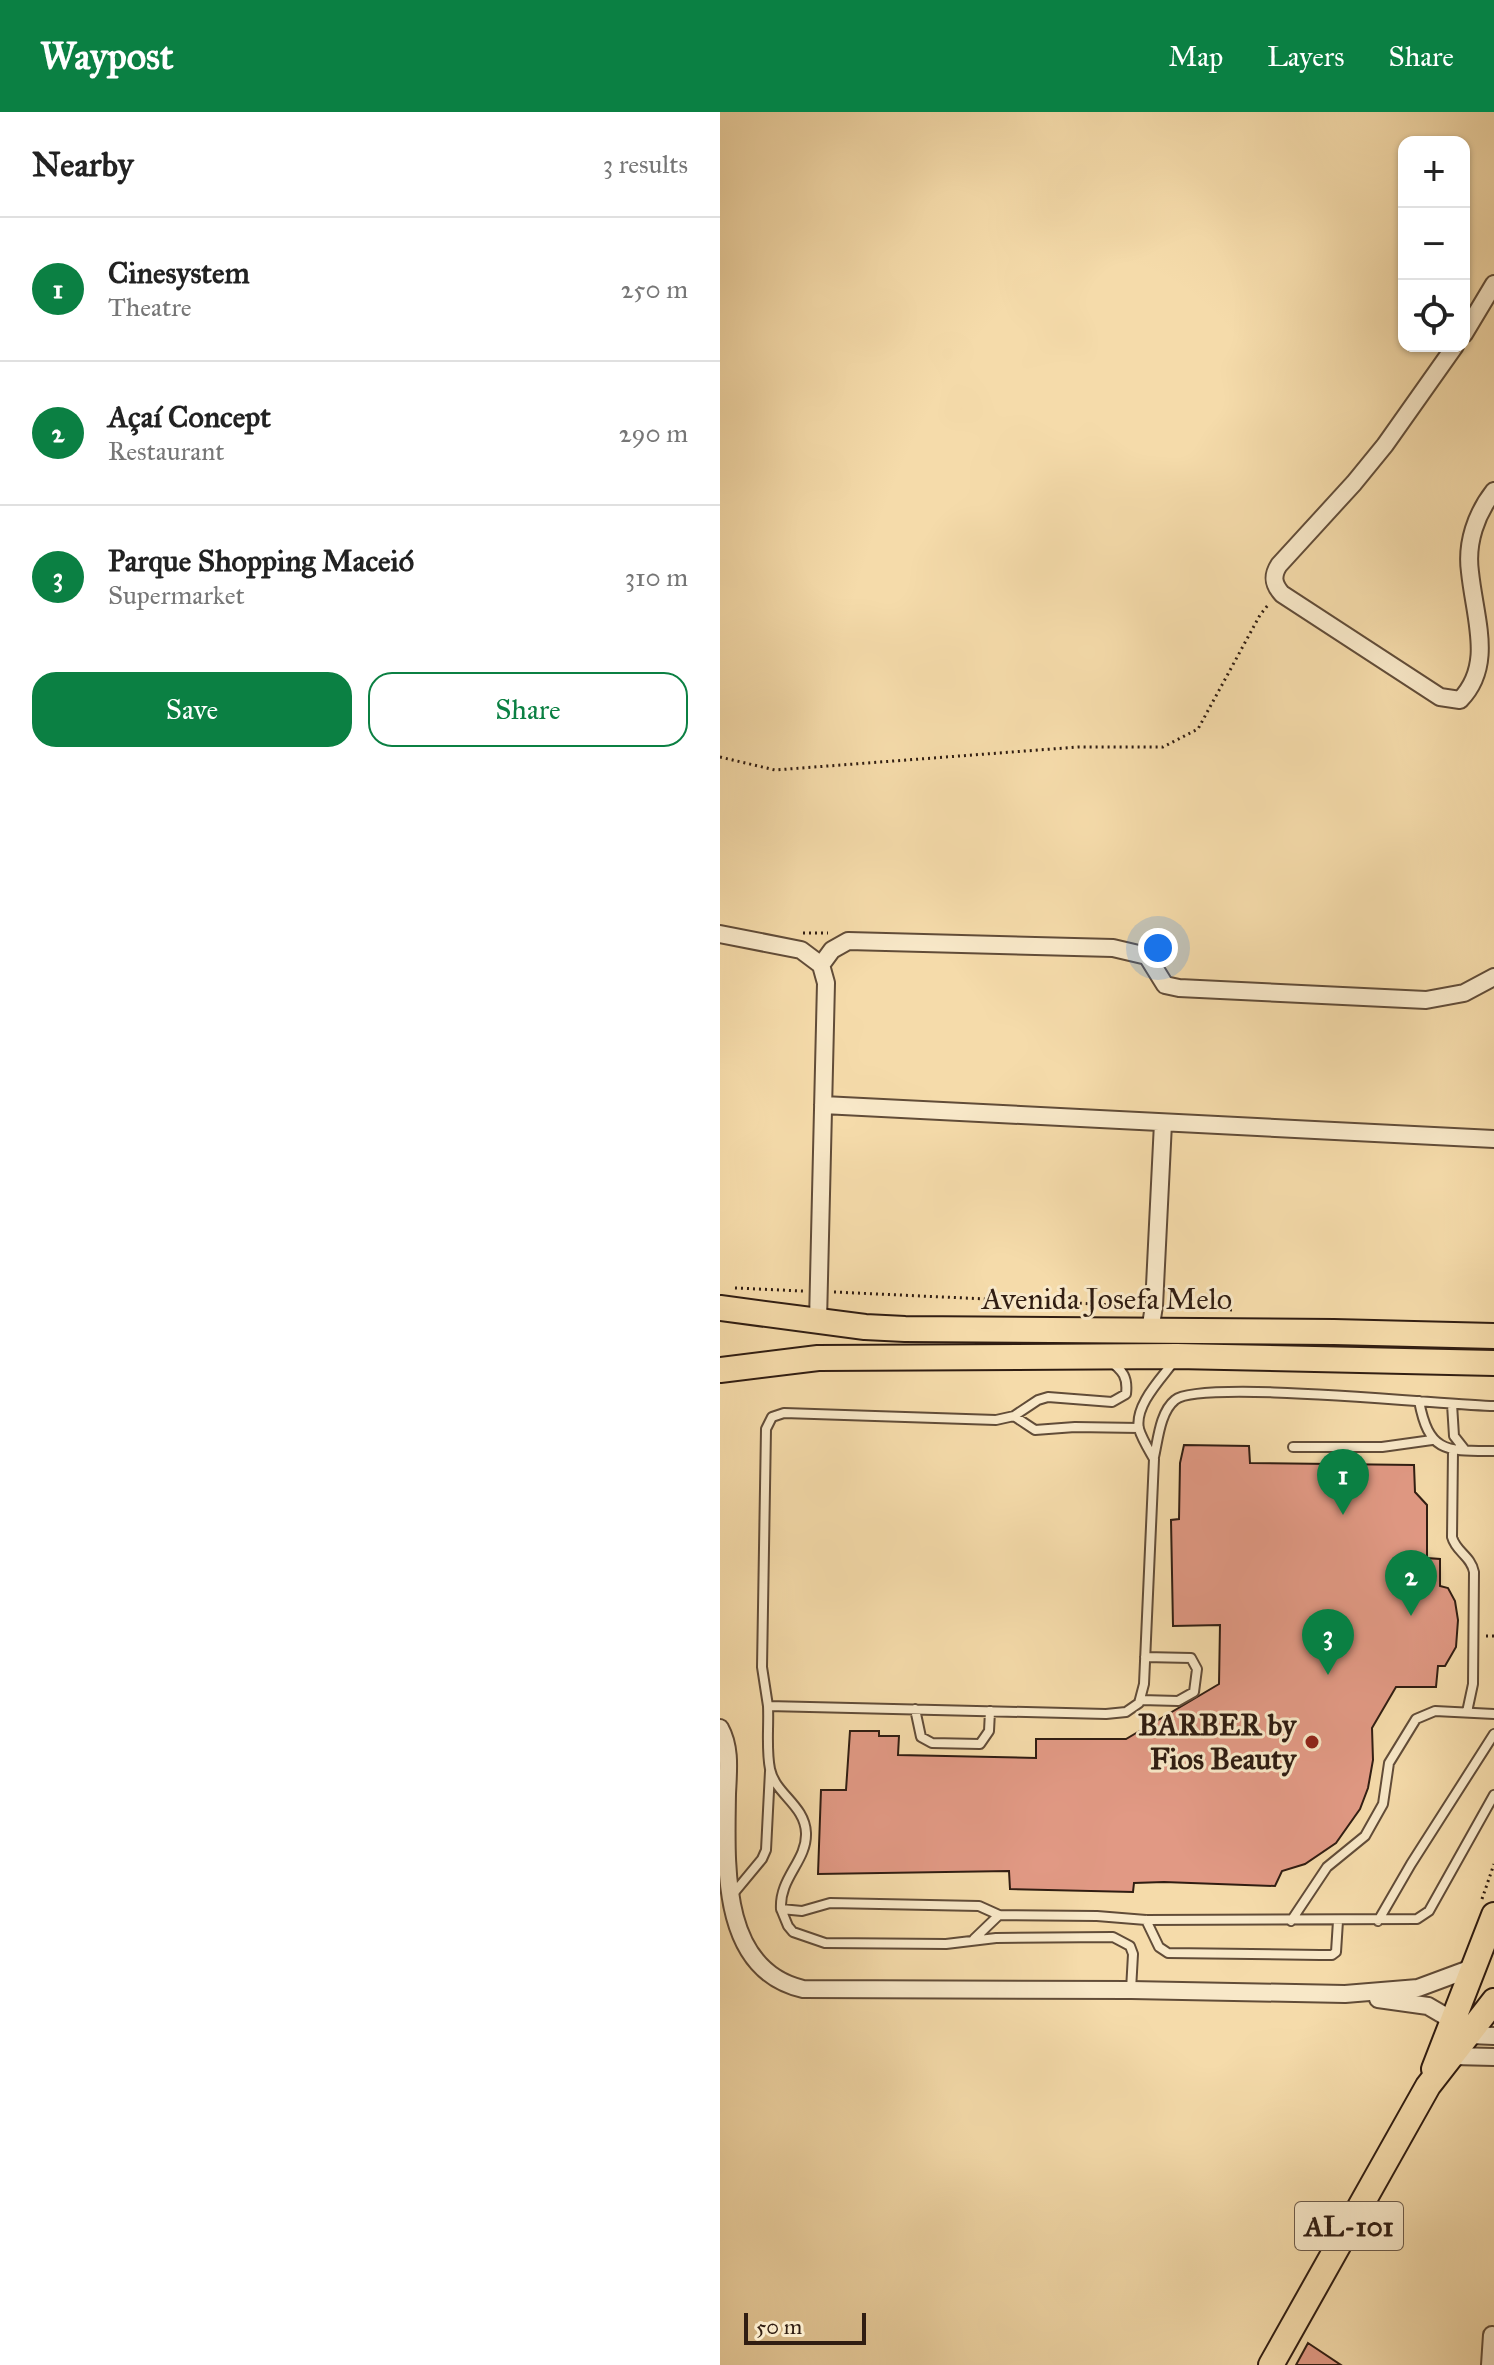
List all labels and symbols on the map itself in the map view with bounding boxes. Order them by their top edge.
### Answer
your location [1138,928,1178,968]
street label: Avenida Josefa Melo [980,1281,1232,1317]
pin: 1 [1317,1449,1369,1515]
pin: 2 [1385,1550,1437,1616]
pin: 3 [1302,1609,1354,1675]
place label: BARBER by Fios Beauty [1138,1707,1297,1777]
marker: BARBER by Fios Beauty [1303,1733,1321,1751]
road number: AL-101 [1295,2202,1403,2250]
scale bar [744,2309,866,2345]

